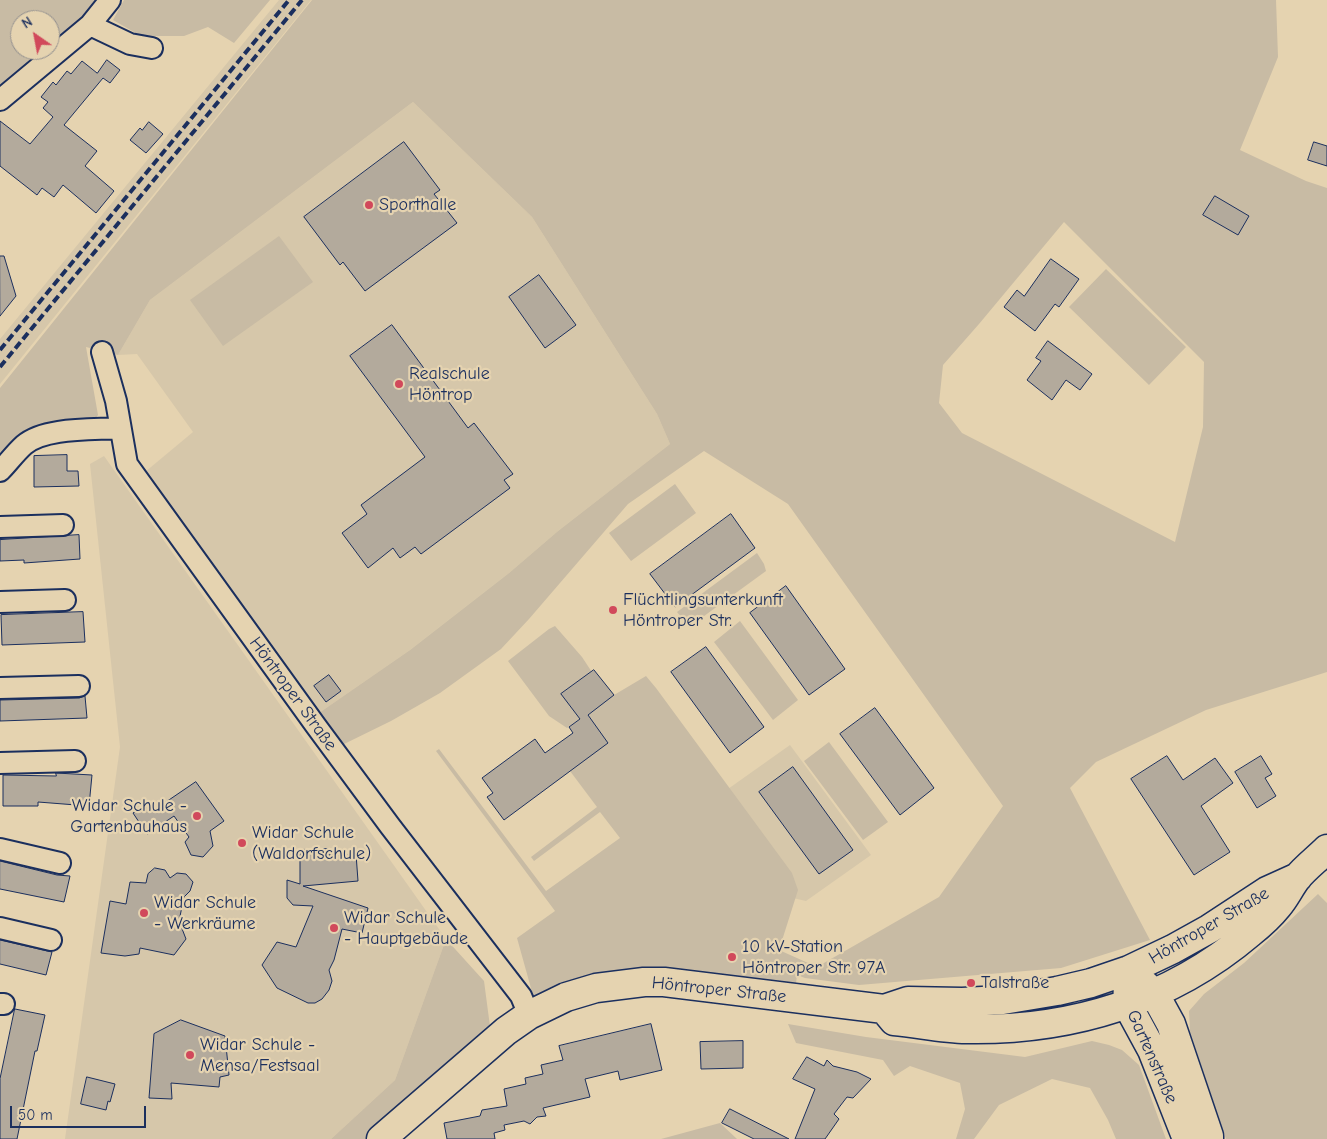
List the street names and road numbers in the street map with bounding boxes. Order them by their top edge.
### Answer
street label: Höntroper Straße [244,633,342,755]
street label: Höntroper Straße [1145,883,1273,969]
street label: Höntroper Straße [651,972,787,1008]
street label: Gartenstraße [1122,1007,1182,1107]

